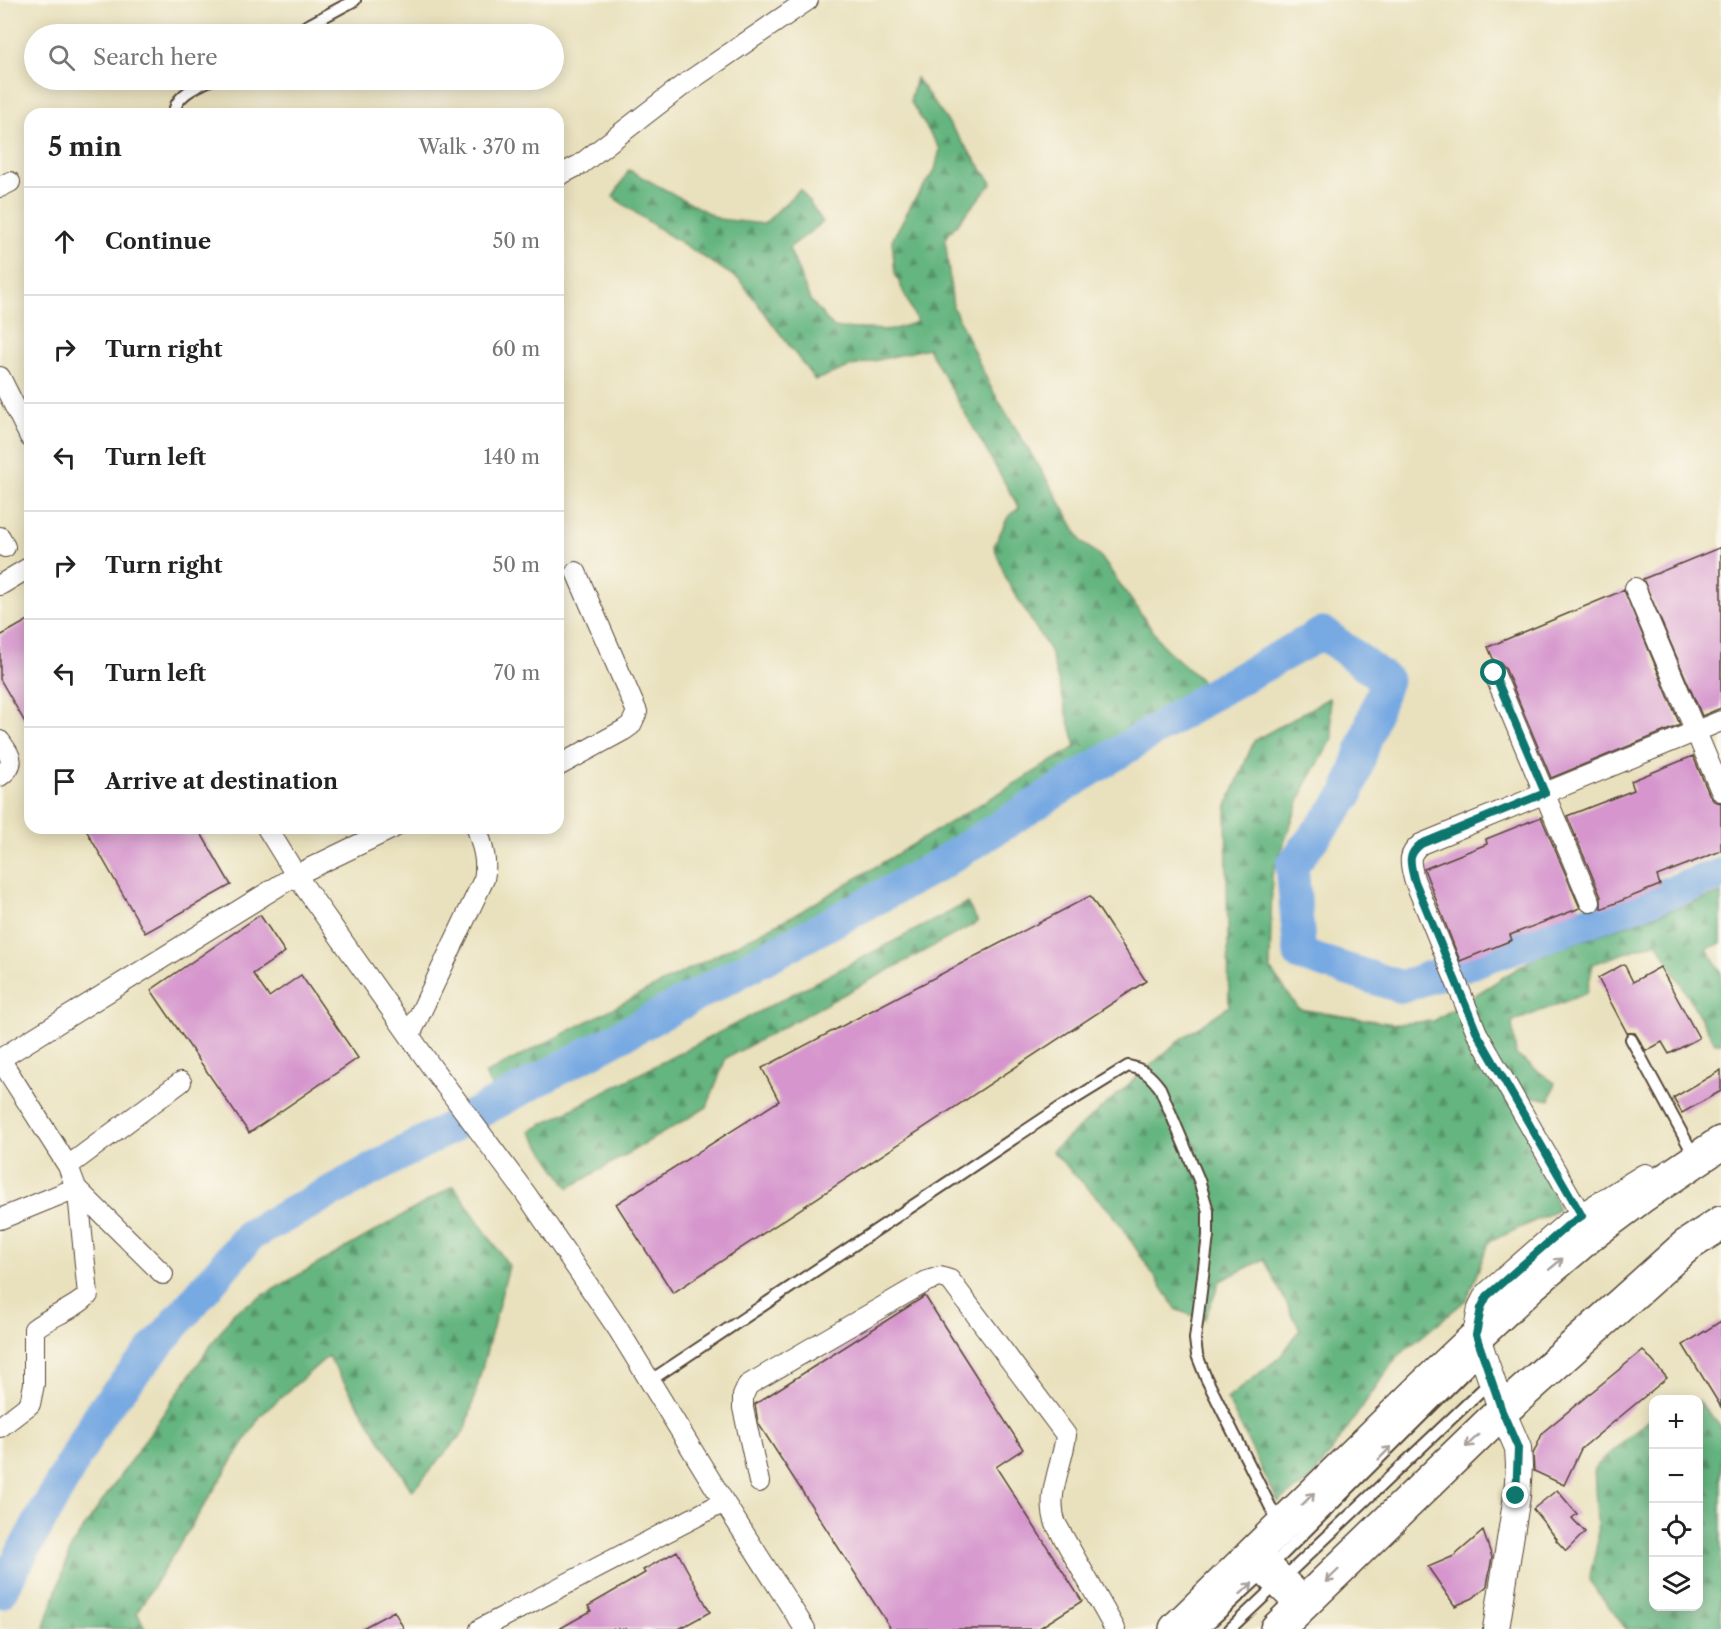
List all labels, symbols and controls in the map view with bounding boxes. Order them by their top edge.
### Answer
search box [24,24,564,90]
icon: search [45,41,78,74]
text: Search here [93,44,218,71]
text: 5 min [48,131,122,163]
text: Walk · 370 m [418,135,540,159]
icon: ahead [48,225,81,258]
text: Continue [105,228,211,255]
text: 50 m [493,229,540,253]
icon: right [48,333,81,366]
text: Turn right [105,336,223,363]
text: 60 m [492,337,540,361]
icon: left [48,441,81,474]
text: Turn left [105,444,206,471]
text: 140 m [483,445,540,469]
icon: right [48,549,81,582]
text: Turn right [105,552,223,579]
text: 50 m [493,553,540,577]
icon: left [48,657,81,690]
route start [1480,659,1506,685]
text: Turn left [105,660,206,687]
text: 70 m [494,661,540,685]
icon: arrive [48,765,81,798]
text: Arrive at destination [105,768,338,795]
one-way arrow [1548,1257,1563,1271]
map controls [1649,1395,1703,1611]
button: + [1649,1395,1703,1449]
one-way arrow [1464,1434,1479,1448]
one-way arrow [1377,1445,1392,1460]
button: − [1649,1449,1703,1503]
route end [1502,1482,1528,1508]
one-way arrow [1300,1492,1315,1507]
button: locate [1649,1503,1703,1557]
button: layers [1649,1557,1703,1611]
one-way arrow [1324,1569,1339,1584]
one-way arrow [1238,1583,1253,1597]

